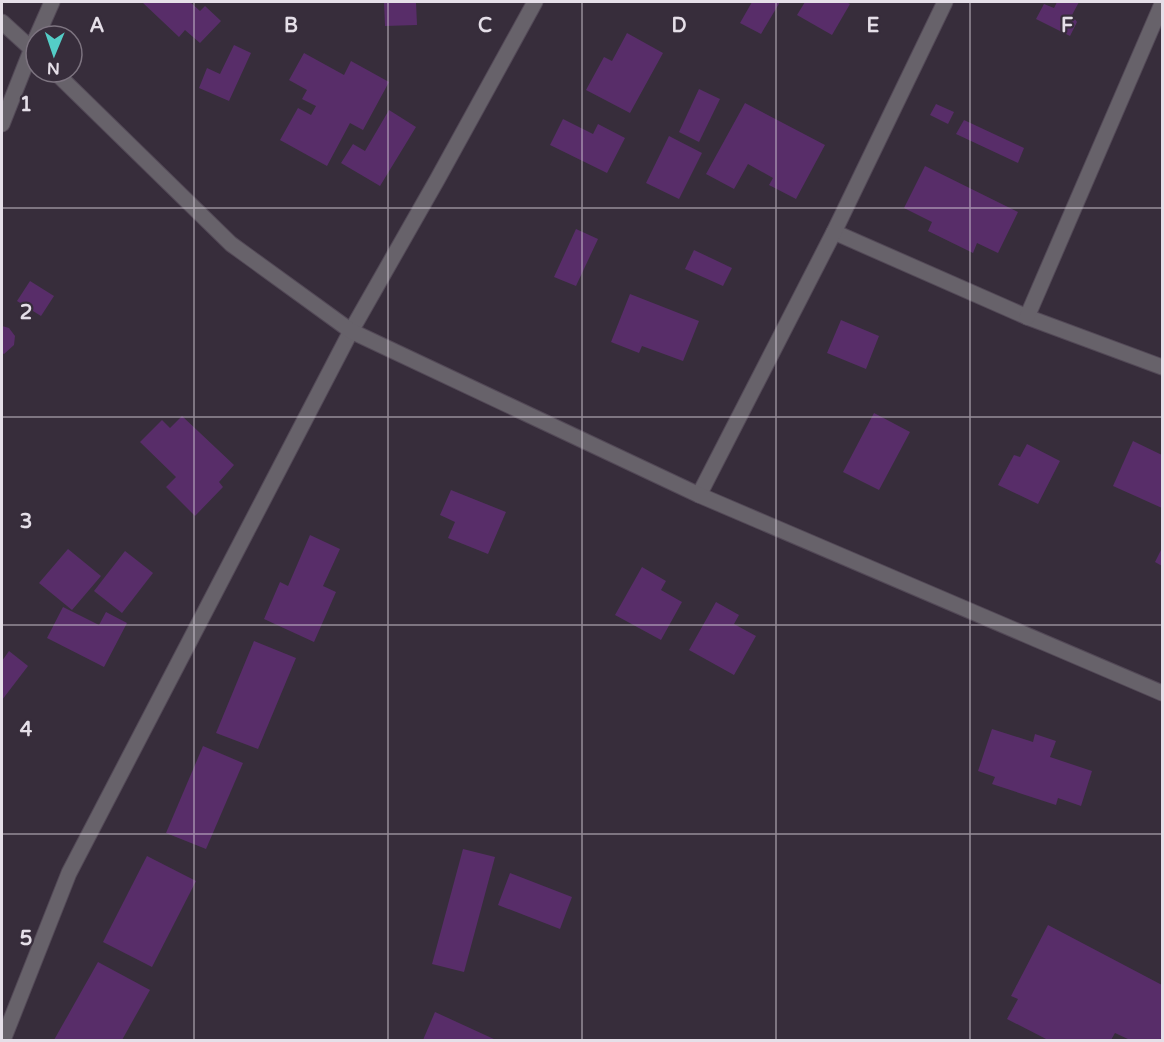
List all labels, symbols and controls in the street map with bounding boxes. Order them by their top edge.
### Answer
text: A [90,14,105,38]
text: B [284,14,298,38]
text: C [478,14,492,38]
text: D [671,14,687,38]
text: E [867,14,880,38]
text: F [1061,14,1073,38]
north arrow [24,24,84,84]
text: N [47,58,60,78]
text: 1 [20,93,32,117]
text: 2 [20,301,32,325]
text: 3 [20,510,32,534]
text: 4 [20,718,33,742]
text: 5 [20,927,32,951]

